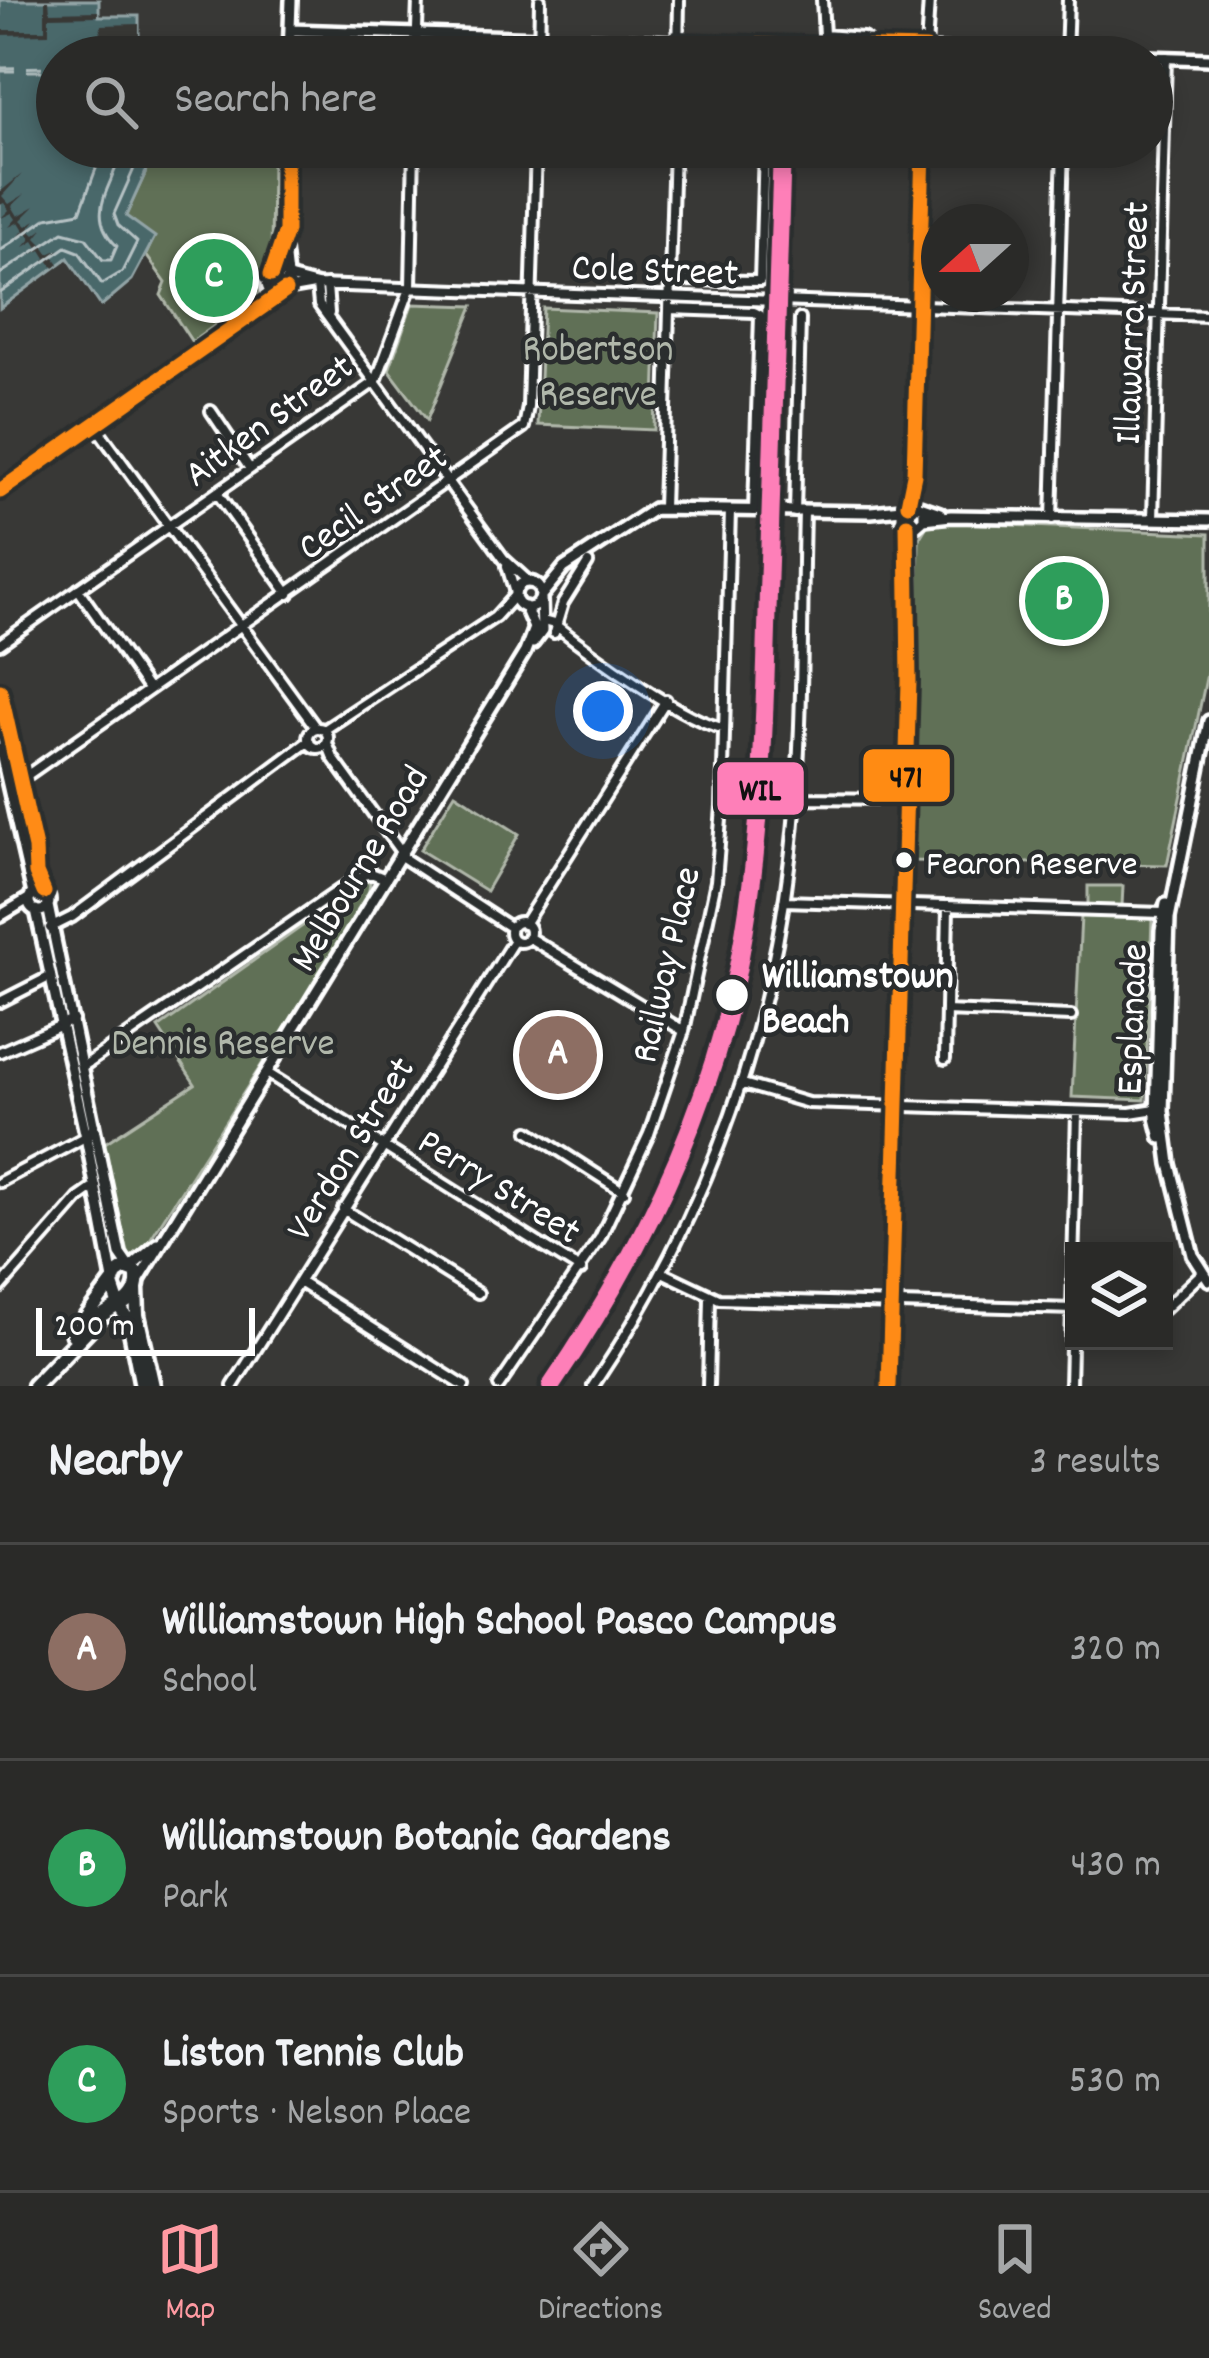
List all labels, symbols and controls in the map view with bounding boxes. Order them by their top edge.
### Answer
search box [36,36,1173,168]
icon: search [78,69,144,135]
text: Search here [174,70,377,134]
street label: Illawarra Street [1104,201,1167,446]
north arrow [921,204,1029,312]
pin: C [175,233,253,323]
street label: Cole Street [570,243,739,304]
park label: Robertson Reserve [522,325,674,425]
street label: Aitken Street [175,343,367,504]
street label: Cecil Street [288,433,461,577]
pin: B [1025,556,1103,646]
your location [573,681,633,741]
line badge: 471 [861,747,952,804]
street label: Melbourne Road [279,757,446,984]
text: 471 [889,757,923,804]
line badge: WIL [715,760,806,817]
text: WIL [739,770,782,817]
place label: Fearon Reserve [926,841,1138,893]
marker: Fearon Reserve [893,849,915,871]
street label: Railway Place [620,862,719,1069]
street label: Esplanade [1105,943,1166,1096]
place label: Williamstown Beach [762,952,954,1052]
marker: Williamstown Beach [713,976,751,1014]
pin: A [519,1010,597,1100]
park label: Dennis Reserve [111,1019,335,1074]
street label: Verdon Street [275,1048,432,1253]
street label: Perry Street [405,1118,590,1261]
map controls [1065,1242,1173,1350]
button: layers [1065,1242,1173,1350]
scale bar [36,1302,255,1355]
text: 200 m [54,1305,135,1352]
text: Nearby [48,1428,181,1500]
text: 3 results [1030,1437,1161,1492]
text: Williamstown High School Pasco Campus [162,1592,837,1656]
text: A [76,1624,98,1679]
text: 320 m [1070,1624,1161,1679]
text: School [162,1656,257,1711]
text: Williamstown Botanic Gardens [162,1808,671,1872]
text: B [78,1840,96,1895]
text: 430 m [1071,1840,1161,1895]
text: Park [162,1872,228,1927]
text: Liston Tennis Club [162,2024,464,2088]
text: C [77,2056,97,2111]
text: 530 m [1069,2056,1161,2111]
text: Sports · Nelson Place [162,2088,471,2143]
tab: Map [157,2216,223,2335]
tab: Directions [538,2216,663,2335]
tab: Saved [978,2216,1052,2335]

